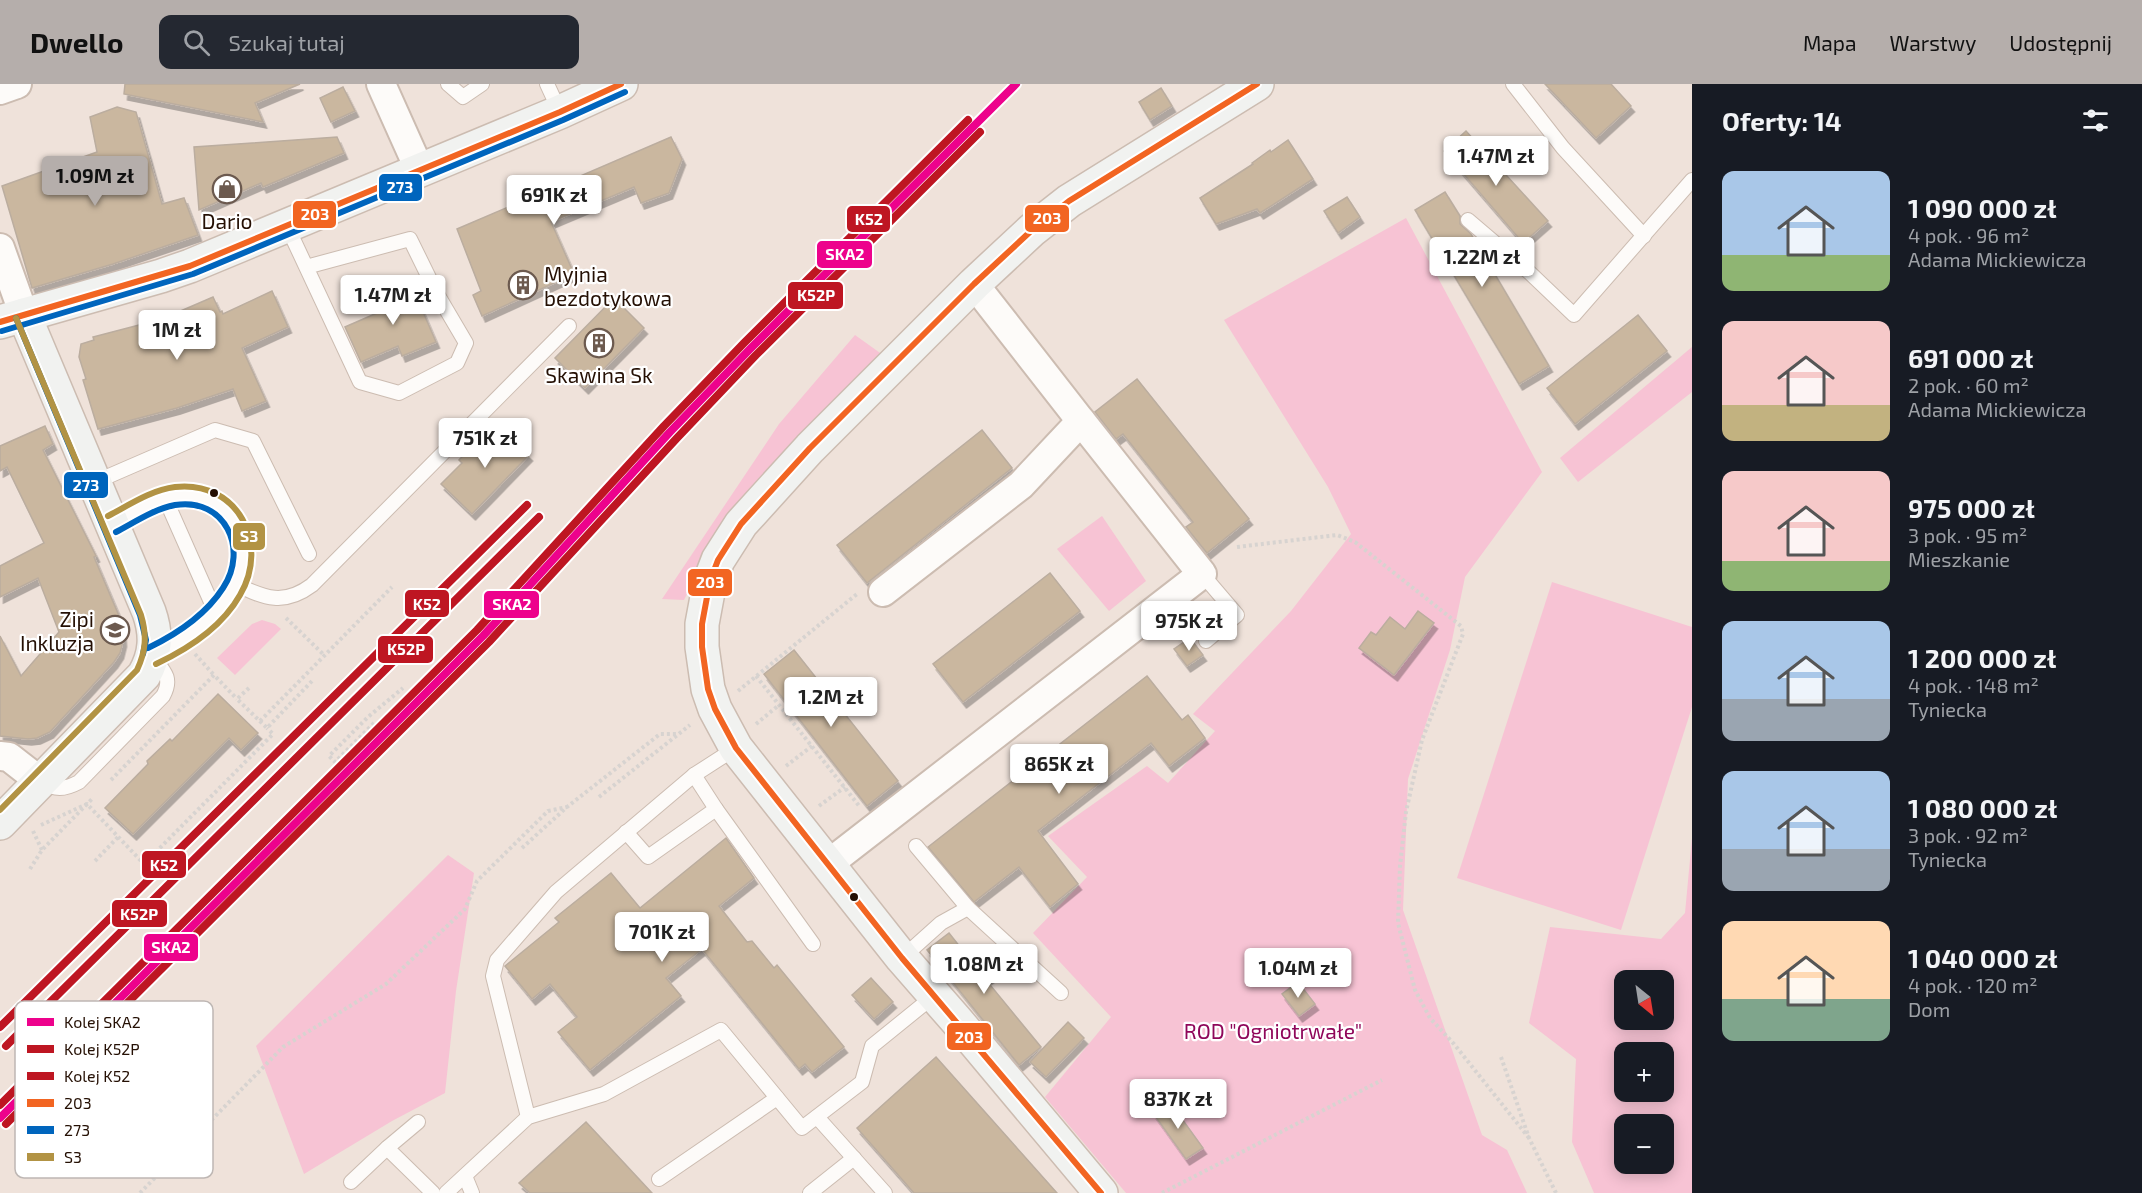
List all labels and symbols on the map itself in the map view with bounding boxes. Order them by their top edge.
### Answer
pin: 1.47M zł [1434,136,1558,187]
pin: 1.09M zł [33,156,157,207]
shop icon: Dario [211,173,243,205]
line badge: 273 [378,173,423,202]
pin: 691K zł [499,175,609,226]
text: 273 [387,177,413,196]
line badge: 203 [292,200,337,229]
text: 203 [301,204,329,223]
line badge: 203 [1024,204,1070,233]
line badge: K52 [846,205,891,233]
place label: Dario [201,208,253,233]
text: 203 [1033,208,1061,227]
text: K52 [855,209,883,228]
pin: 1.22M zł [1420,237,1544,288]
line badge: SKA2 [816,240,873,269]
text: SKA2 [825,244,865,263]
place label: Myjnia bezdotykowa [544,261,672,310]
building icon: Myjnia bezdotykowa [507,269,539,301]
pin: 1.47M zł [331,275,455,326]
line badge: K52P [787,281,844,310]
text: K52P [797,285,835,304]
pin: 1M zł [135,310,219,361]
building icon: Skawina Sk [583,327,615,359]
place label: Skawina Sk [545,362,653,387]
pin: 751K zł [430,418,540,469]
line badge: 273 [63,471,109,499]
text: 273 [73,475,99,494]
unlabelled marker [208,487,220,499]
line badge: S3 [232,522,266,551]
text: S3 [240,526,258,545]
line badge: 203 [687,568,733,597]
text: 203 [696,572,724,591]
line badge: K52 [404,589,450,618]
line badge: SKA2 [483,590,540,619]
text: K52 [413,594,441,613]
text: SKA2 [492,594,532,613]
pin: 975K zł [1134,601,1244,652]
place label: Zipi Inkluzja [20,606,94,656]
school or university icon: Zipi Inkluzja [99,614,131,646]
line badge: K52P [377,635,434,664]
text: K52P [387,639,425,658]
pin: 1.2M zł [776,677,886,728]
pin: 865K zł [1004,744,1114,795]
line badge: K52 [141,850,187,879]
text: K52 [150,855,178,874]
unlabelled marker [848,891,860,903]
line badge: K52P [111,899,168,928]
text: K52P [120,904,158,923]
pin: 701K zł [607,912,717,963]
line badge: SKA2 [143,933,199,962]
text: SKA2 [151,937,191,956]
pin: 1.08M zł [922,944,1046,995]
pin: 1.04M zł [1236,948,1360,999]
north arrow [1614,970,1674,1030]
legend [15,1001,213,1178]
text: Kolej SKA2 [64,1012,141,1032]
park label: ROD "Ogniotrwałe" [1184,1018,1362,1043]
line badge: 203 [946,1022,992,1051]
text: 203 [955,1027,983,1046]
text: Kolej K52P [64,1039,140,1059]
text: Kolej K52 [64,1066,130,1086]
pin: 837K zł [1123,1079,1233,1130]
text: 203 [64,1093,92,1112]
text: 273 [64,1120,90,1139]
text: S3 [64,1147,82,1166]

